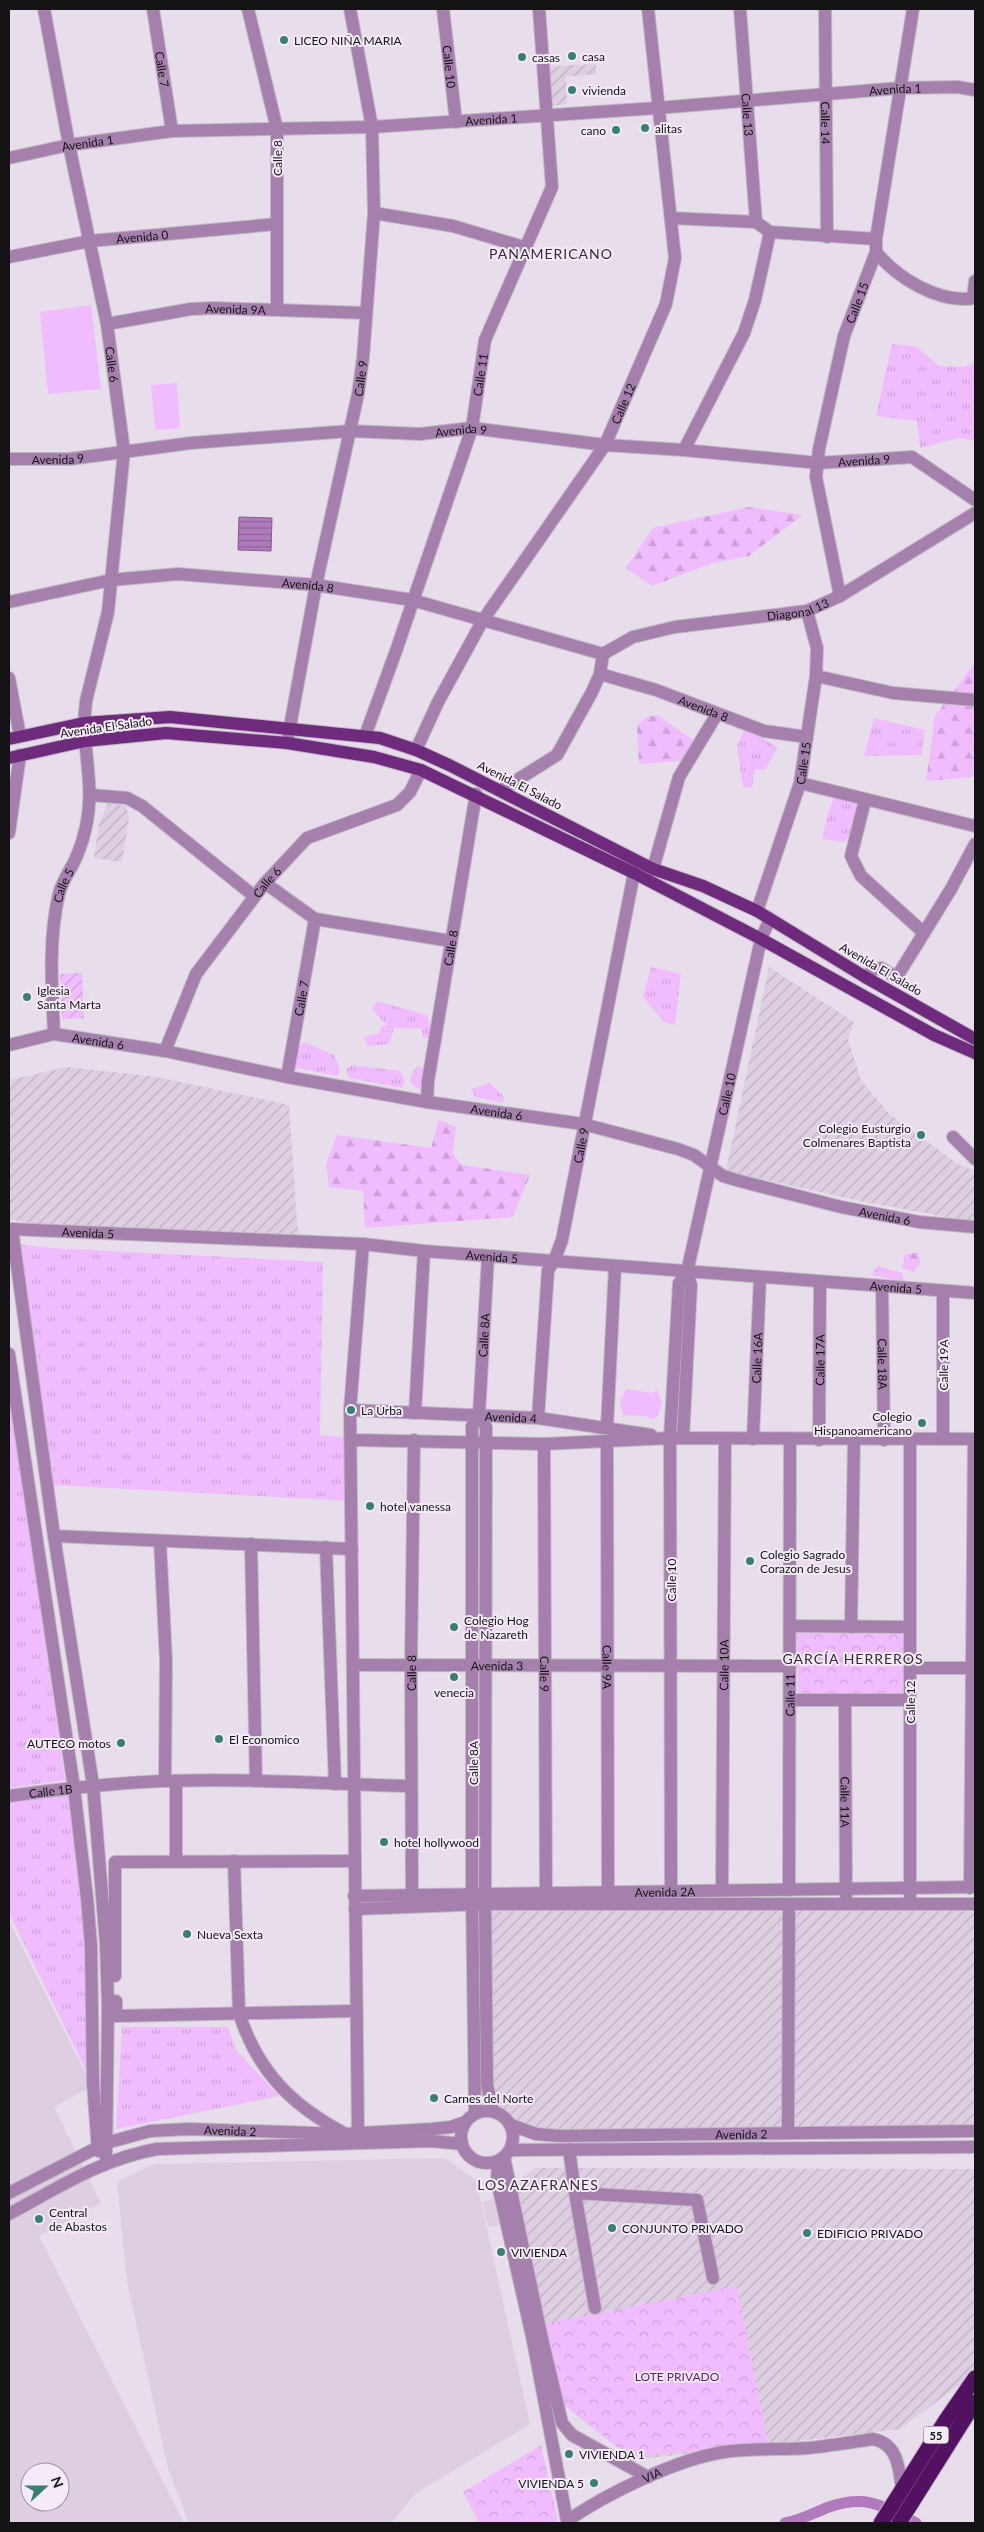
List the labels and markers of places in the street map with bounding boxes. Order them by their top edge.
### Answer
place label: LICEO NIÑA MARIA [294,33,403,48]
marker: LICEO NIÑA MARIA [278,34,290,46]
place label: casa [582,49,605,64]
place label: casas [532,50,560,65]
marker: casa [566,50,578,62]
marker: casas [516,51,528,63]
place label: vivienda [582,83,626,98]
marker: vivienda [566,84,578,96]
place label: alitas [655,121,682,136]
marker: alitas [639,122,651,134]
place label: cano [581,123,606,138]
marker: cano [610,124,622,136]
place label: Iglesia Santa Marta [37,983,101,1012]
marker: Iglesia Santa Marta [21,991,33,1003]
place label: Colegio Eusturgio Colmenares Baptista [803,1121,911,1150]
marker: Colegio Eusturgio Colmenares Baptista [915,1129,927,1141]
place label: La Urba [361,1403,402,1418]
marker: La Urba [345,1404,357,1416]
place label: Colegio Hispanoamericano [814,1409,912,1438]
marker: Colegio Hispanoamericano [916,1417,928,1429]
place label: hotel vanessa [380,1499,451,1514]
marker: hotel vanessa [364,1500,376,1512]
place label: Colegio Sagrado Corazon de Jesus [760,1547,851,1576]
marker: Colegio Sagrado Corazon de Jesus [744,1555,756,1567]
place label: Colegio Hog de Nazareth [464,1613,529,1642]
marker: Colegio Hog de Nazareth [448,1621,460,1633]
marker: venecia [448,1671,460,1683]
place label: venecia [434,1685,474,1700]
place label: El Economico [229,1732,300,1747]
marker: El Economico [213,1733,225,1745]
place label: AUTECO motos [27,1736,111,1751]
marker: AUTECO motos [115,1737,127,1749]
place label: hotel hollywood [394,1835,479,1850]
marker: hotel hollywood [378,1836,390,1848]
place label: Nueva Sexta [197,1927,263,1942]
marker: Nueva Sexta [181,1928,193,1940]
place label: Carnes del Norte [444,2091,533,2106]
marker: Carnes del Norte [428,2092,440,2104]
place label: Central de Abastos [49,2205,107,2234]
marker: Central de Abastos [33,2213,45,2225]
place label: CONJUNTO PRIVADO [622,2221,744,2236]
marker: CONJUNTO PRIVADO [606,2222,618,2234]
place label: EDIFICIO PRIVADO [817,2226,923,2241]
marker: EDIFICIO PRIVADO [801,2227,813,2239]
place label: VIVIENDA [511,2245,568,2260]
marker: VIVIENDA [495,2246,507,2258]
place label: VIVIENDA 1 [579,2447,645,2462]
marker: VIVIENDA 1 [563,2448,575,2460]
place label: VIVIENDA 5 [518,2476,584,2491]
marker: VIVIENDA 5 [588,2477,600,2489]

